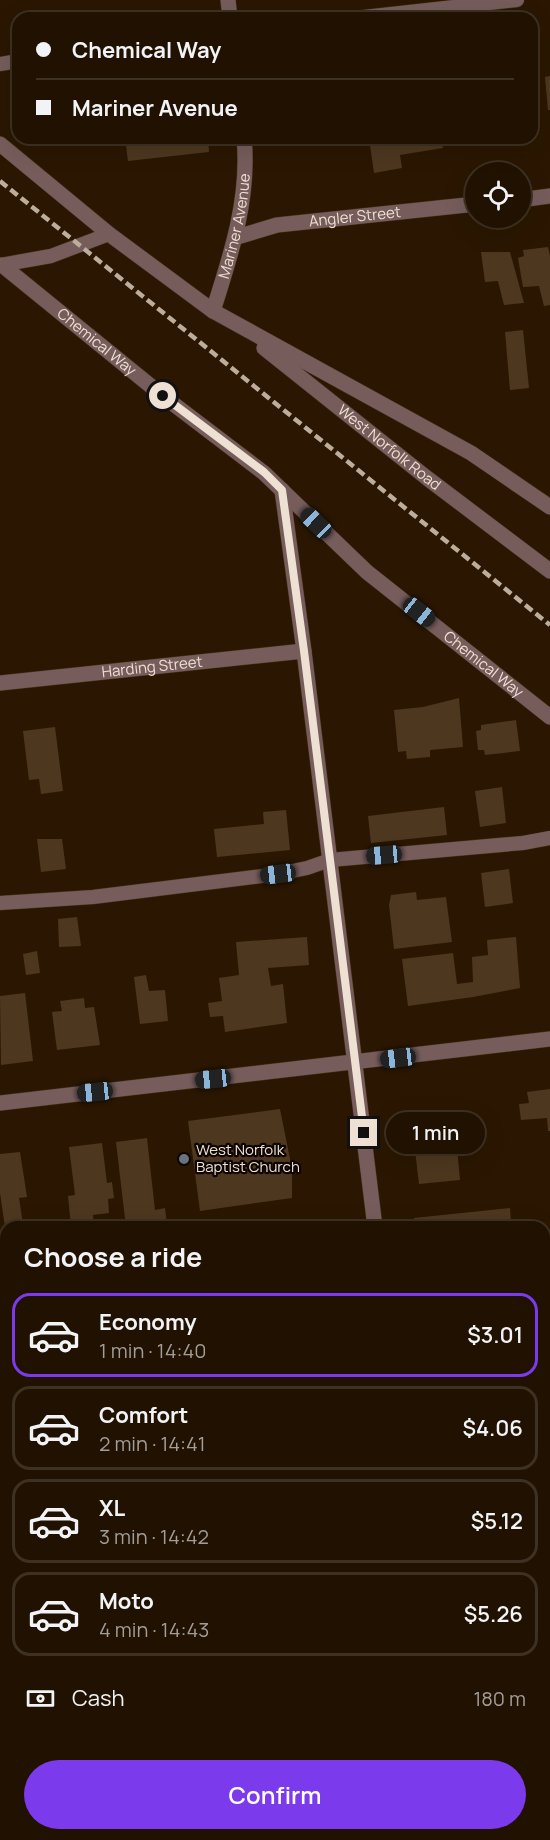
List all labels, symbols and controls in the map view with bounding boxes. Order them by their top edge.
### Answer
text: Chemical Way [72,35,221,65]
text: Mariner Avenue [72,93,238,123]
map controls [465,162,531,228]
button: locate [465,162,531,228]
street label: Mariner Avenue [213,172,255,281]
street label: Angler Street [308,201,402,232]
street label: Chemical Way [53,303,141,380]
route start [149,382,176,409]
street label: West Norfolk Road [333,400,446,495]
car [297,504,335,542]
car [399,594,439,630]
street label: Chemical Way [439,626,528,702]
street label: Harding Street [101,651,204,682]
car [365,844,403,866]
car [259,863,297,885]
car [379,1047,417,1069]
car [194,1068,232,1090]
car [76,1081,114,1103]
callout: 1 min [385,1112,484,1154]
route end [350,1119,377,1146]
text: 1 min [412,1119,459,1146]
place label: West Norfolk Baptist Church [196,1139,300,1177]
marker: West Norfolk Baptist Church [177,1152,191,1166]
text: Choose a ride [24,1238,202,1275]
text: Economy [99,1307,197,1337]
icon: car [27,1308,81,1362]
text: $3.01 [467,1320,523,1350]
text: 1 min · 14:40 [99,1337,206,1364]
text: Comfort [99,1400,188,1430]
icon: car [27,1401,81,1455]
text: $4.06 [463,1413,523,1443]
text: 2 min · 14:41 [99,1430,206,1457]
text: XL [99,1493,125,1523]
icon: car [27,1494,81,1548]
text: $5.12 [471,1506,523,1536]
text: 3 min · 14:42 [99,1523,209,1550]
text: Moto [99,1586,154,1616]
icon: car [27,1587,81,1641]
text: $5.26 [464,1599,523,1629]
text: 4 min · 14:43 [99,1616,209,1643]
icon: cash [24,1682,57,1715]
text: Cash [72,1683,125,1713]
text: 180 m [473,1685,526,1712]
button: Confirm [24,1760,526,1829]

